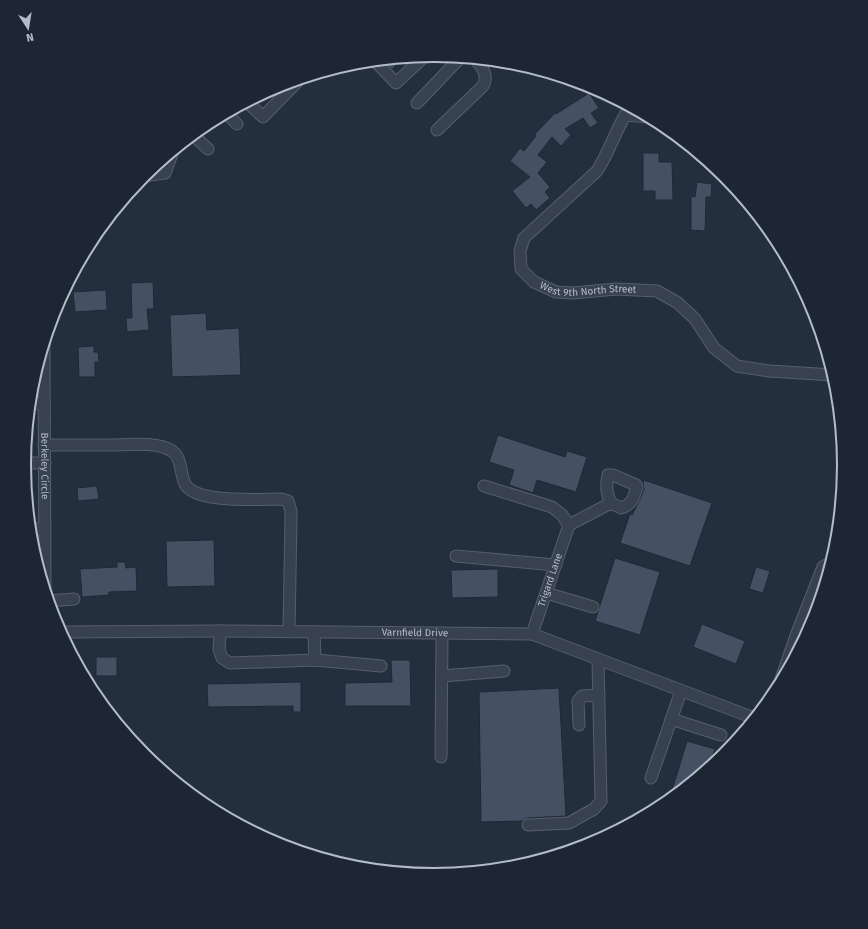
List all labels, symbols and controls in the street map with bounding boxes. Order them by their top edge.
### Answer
north arrow [8,8,48,48]
text: N [25,30,35,44]
street label: West 9th North Street [538,279,637,299]
street label: Berkeley Circle [38,433,51,499]
street label: Trigard Lane [536,552,565,608]
street label: Varnfield Drive [382,627,448,639]

